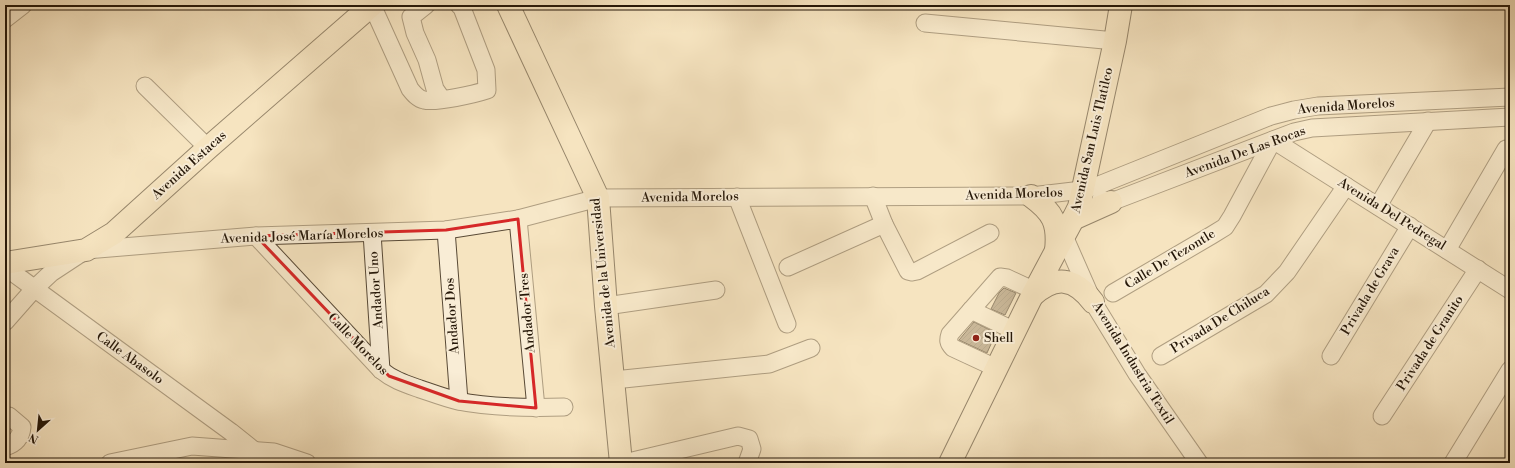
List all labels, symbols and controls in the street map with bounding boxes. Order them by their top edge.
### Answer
street label: Avenida San Luis Tlatilco [1067,66,1117,215]
street label: Avenida Morelos [1296,95,1396,117]
street label: Avenida De Las Rocas [1181,123,1308,182]
street label: Avenida Estacas [148,127,230,203]
street label: Avenida Del Pedregal [1334,174,1449,254]
street label: Avenida Morelos [964,184,1063,204]
street label: Avenida Morelos [640,188,739,206]
street label: Avenida de la Universidad [587,197,619,350]
street label: Avenida José María Morelos [219,225,384,247]
street label: Calle De Tezontle [1122,225,1219,292]
street label: Privada de Grava [1337,244,1403,338]
street label: Andador Uno [365,251,387,330]
street label: Andador Tres [516,272,539,355]
street label: Andador Dos [441,277,463,356]
street label: Privada De Chiluca [1168,283,1273,357]
street label: Privada de Granito [1393,292,1467,394]
street label: Avenida Industria Textil [1088,298,1177,427]
street label: Calle Morelos [324,310,392,379]
street label: Calle Abasolo [93,328,167,388]
place label: Shell [984,330,1014,346]
marker: Shell [971,333,981,343]
north arrow [18,410,58,450]
text: N [27,430,41,446]

